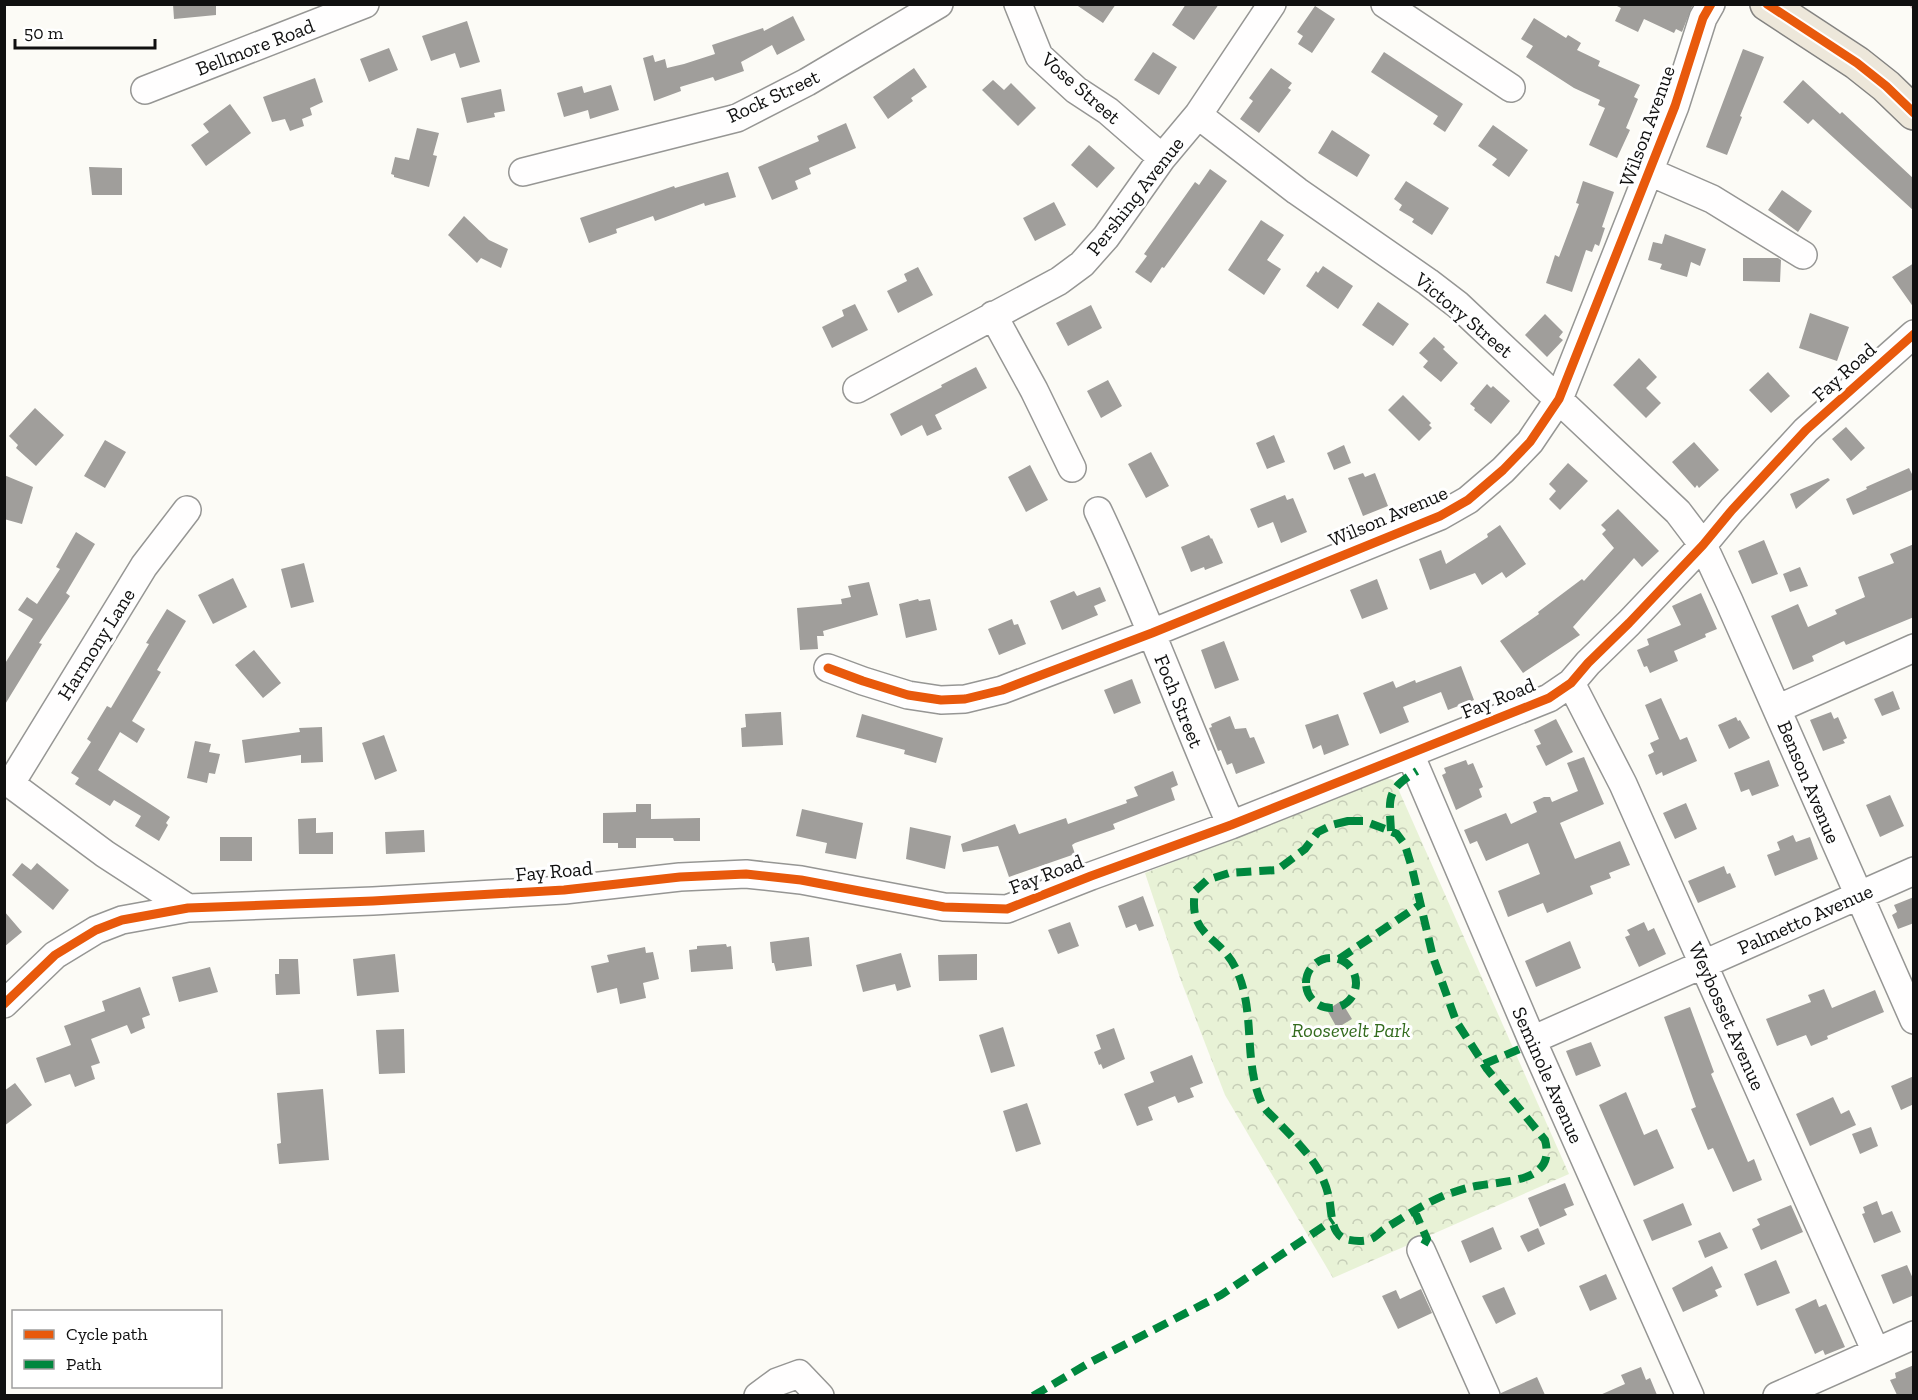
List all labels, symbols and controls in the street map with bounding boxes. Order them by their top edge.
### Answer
scale bar [15,12,154,50]
street label: Bellmore Road [192,13,318,81]
text: 50 m [24,22,64,44]
street label: Vose Street [1036,46,1126,129]
street label: Wilson Avenue [1614,62,1680,190]
street label: Rock Street [723,64,824,128]
street label: Pershing Avenue [1081,132,1189,260]
street label: Victory Street [1409,266,1518,363]
street label: Fay Road [1807,337,1881,407]
street label: Wilson Avenue [1325,480,1451,552]
street label: Harmony Lane [52,584,140,704]
street label: Foch Street [1149,651,1209,752]
street label: Fay Road [1458,672,1538,724]
street label: Benson Avenue [1772,717,1846,847]
street label: Fay Road [1006,849,1086,899]
street label: Fay Road [514,856,594,886]
street label: Palmetto Avenue [1734,878,1876,960]
street label: Weybosset Avenue [1684,938,1770,1094]
street label: Seminole Avenue [1507,1003,1589,1147]
park label: Roosevelt Park [1292,1018,1410,1042]
legend [12,1310,222,1388]
text: Cycle path [66,1323,148,1345]
text: Path [66,1353,102,1375]

